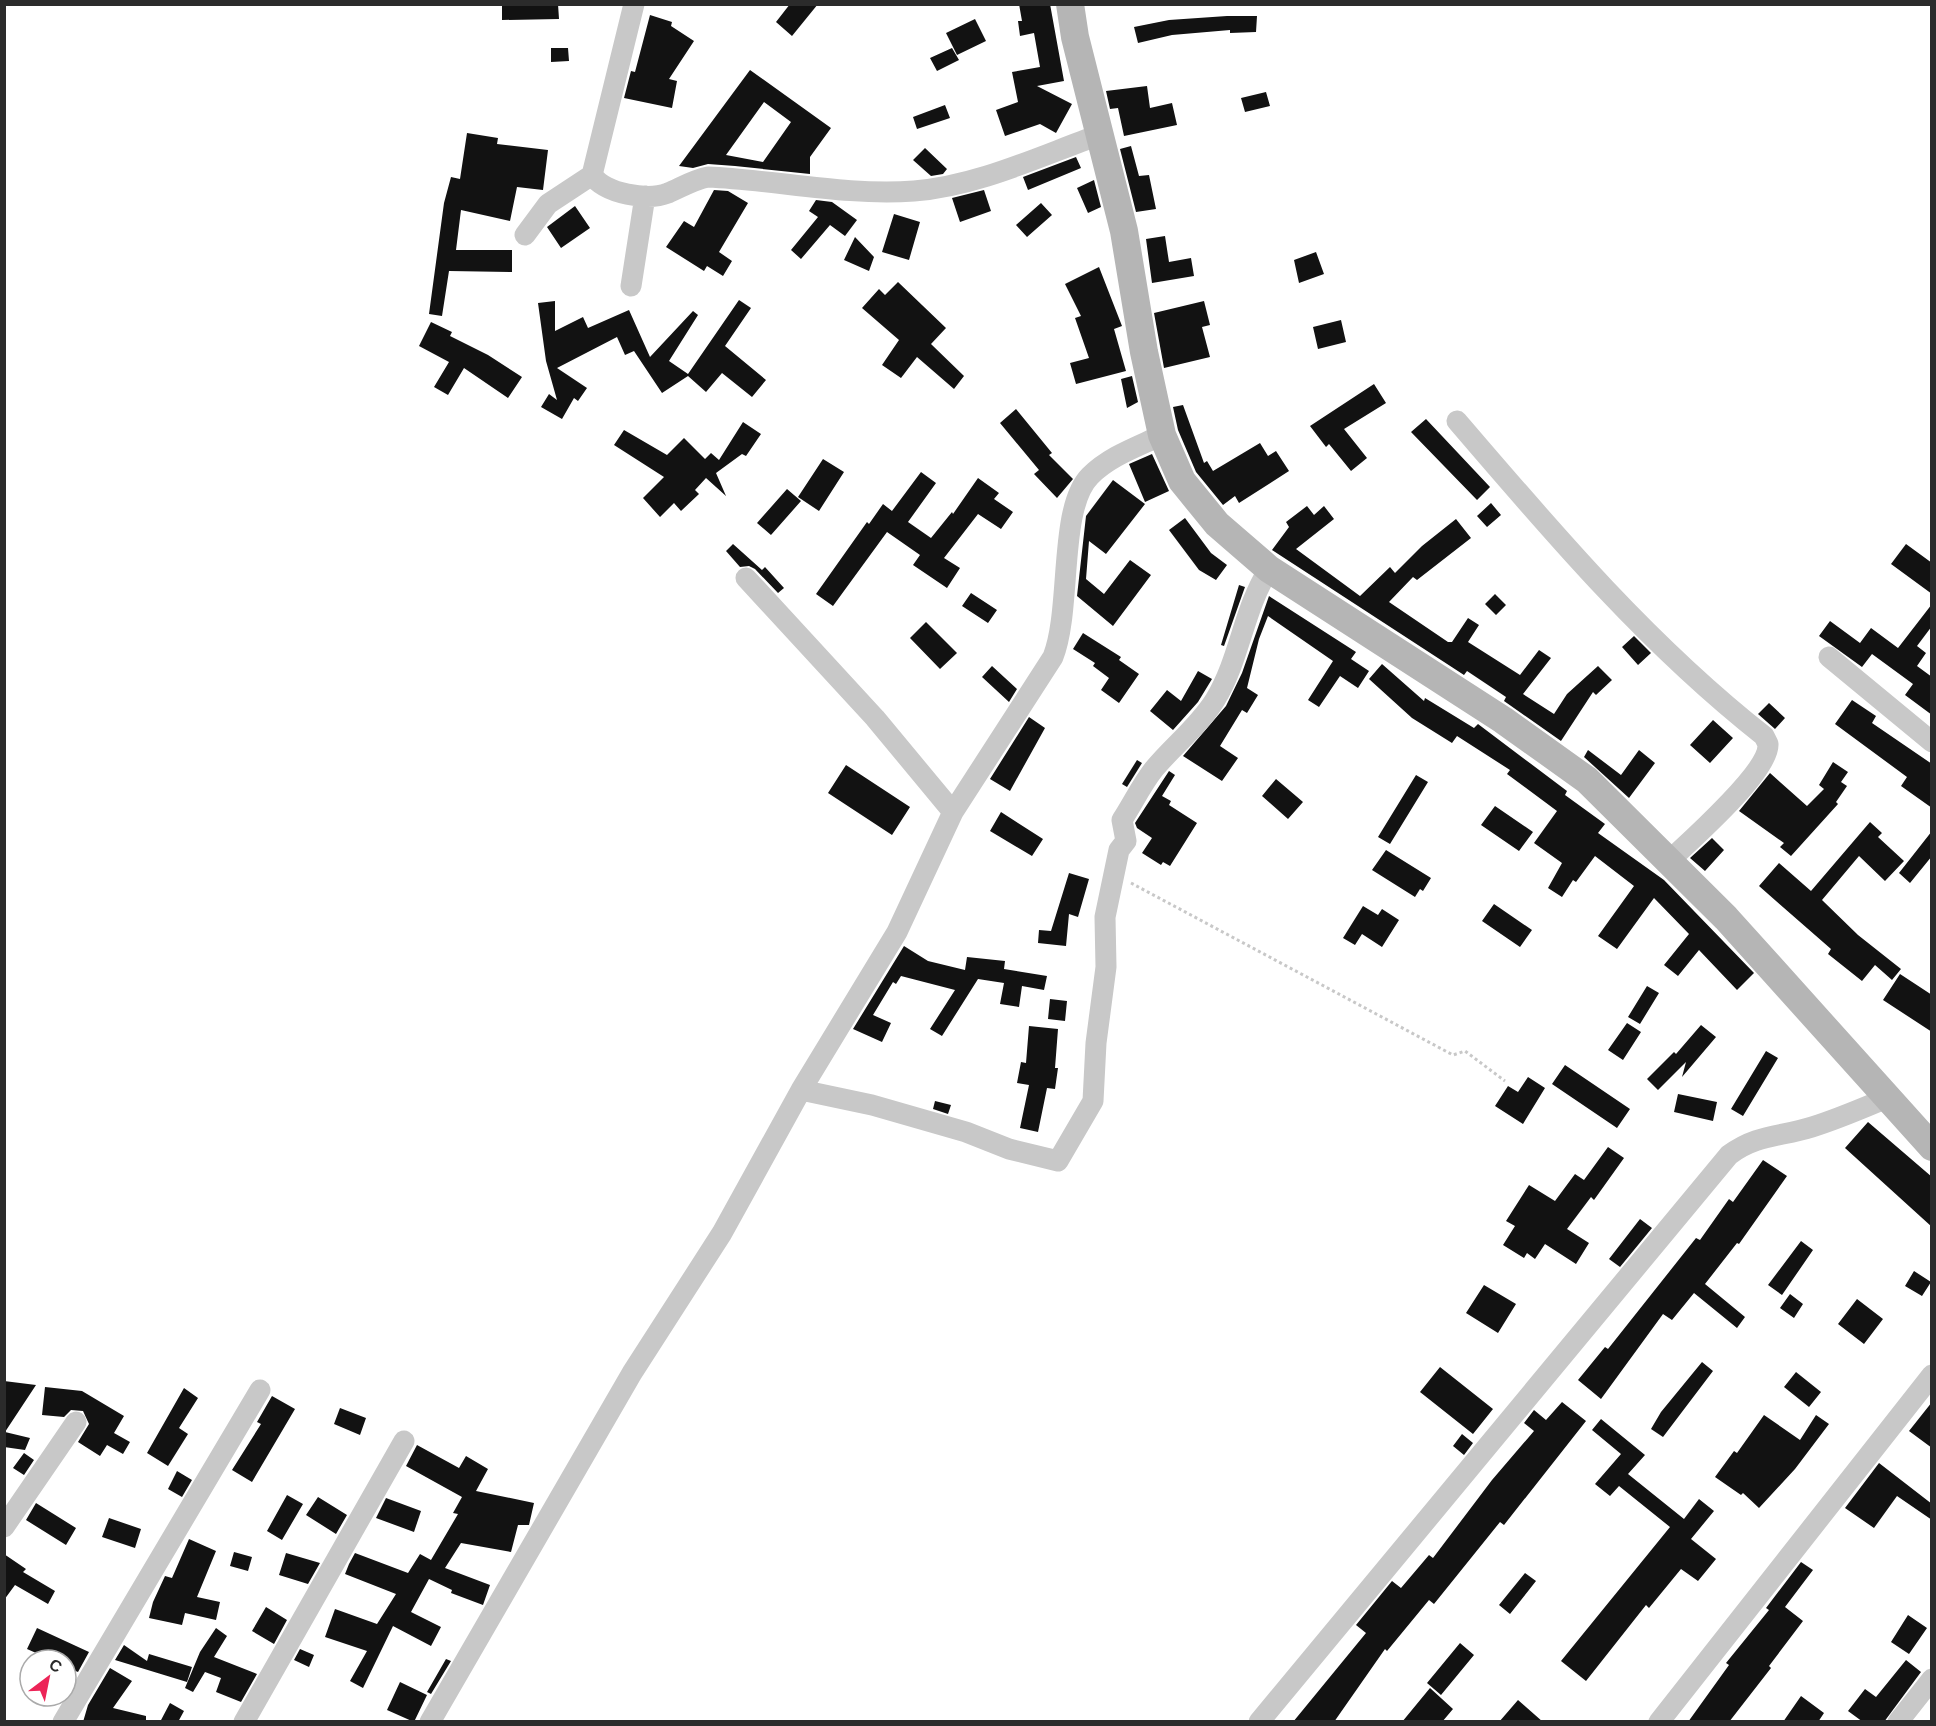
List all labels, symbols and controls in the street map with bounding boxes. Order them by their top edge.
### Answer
north arrow [18,1648,78,1708]
text: С [46,1655,65,1676]

